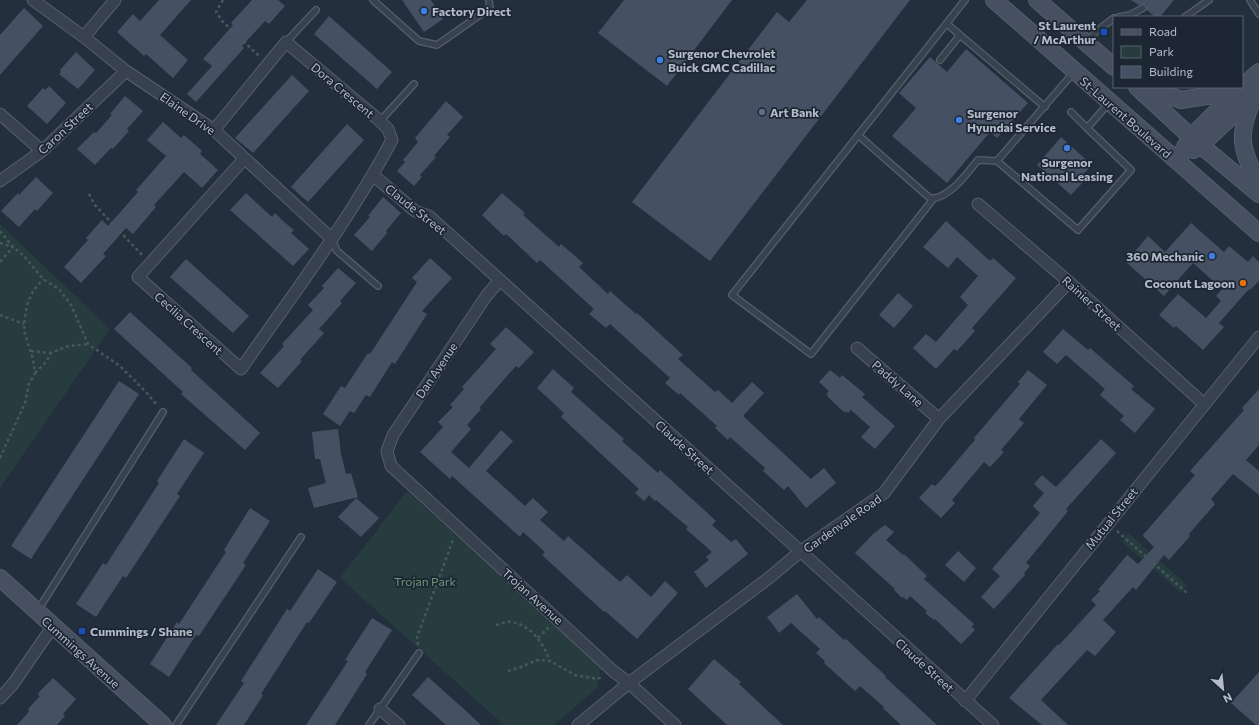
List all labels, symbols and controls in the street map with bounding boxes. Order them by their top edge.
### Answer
place label: Factory Direct [432,4,511,18]
marker: Factory Direct [419,6,429,16]
legend [1113,16,1243,88]
place label: St Laurent / McArthur [1034,18,1096,46]
text: Road [1149,24,1177,38]
marker: St Laurent / McArthur [1099,27,1109,37]
text: Park [1149,44,1175,58]
place label: Surgenor Chevrolet Buick GMC Cadillac [668,46,776,74]
marker: Surgenor Chevrolet Buick GMC Cadillac [655,55,665,65]
street label: Dora Crescent [309,60,377,120]
text: Building [1149,64,1193,78]
street label: St-Laurent Boulevard [1077,74,1175,161]
street label: Elaine Drive [158,89,218,137]
street label: Caron Street [35,99,95,157]
place label: Art Bank [770,105,819,119]
place label: Surgenor Hyundai Service [967,106,1056,134]
marker: Art Bank [757,107,767,117]
marker: Surgenor Hyundai Service [954,115,964,125]
marker: Surgenor National Leasing [1062,143,1072,153]
place label: Surgenor National Leasing [1021,155,1113,183]
street label: Claude Street [383,181,449,237]
place label: 360 Mechanic [1126,249,1204,263]
marker: 360 Mechanic [1207,251,1217,261]
street label: Rainier Street [1060,273,1124,333]
place label: Coconut Lagoon [1144,276,1235,290]
marker: Coconut Lagoon [1238,278,1248,288]
street label: Cecilia Crescent [152,289,226,357]
street label: Dan Avenue [412,339,460,401]
street label: Paddy Lane [870,357,926,409]
street label: Claude Street [653,417,717,477]
street label: Mutual Street [1082,484,1140,552]
street label: Gardenvale Road [800,491,884,555]
street label: Trojan Avenue [500,565,566,627]
park label: Trojan Park [394,574,457,588]
street label: Cummings Avenue [39,613,123,691]
place label: Cummings / Shane [90,624,192,638]
marker: Cummings / Shane [77,626,87,636]
street label: Claude Street [893,635,957,695]
north arrow [1203,669,1243,709]
text: N [1221,691,1234,706]

